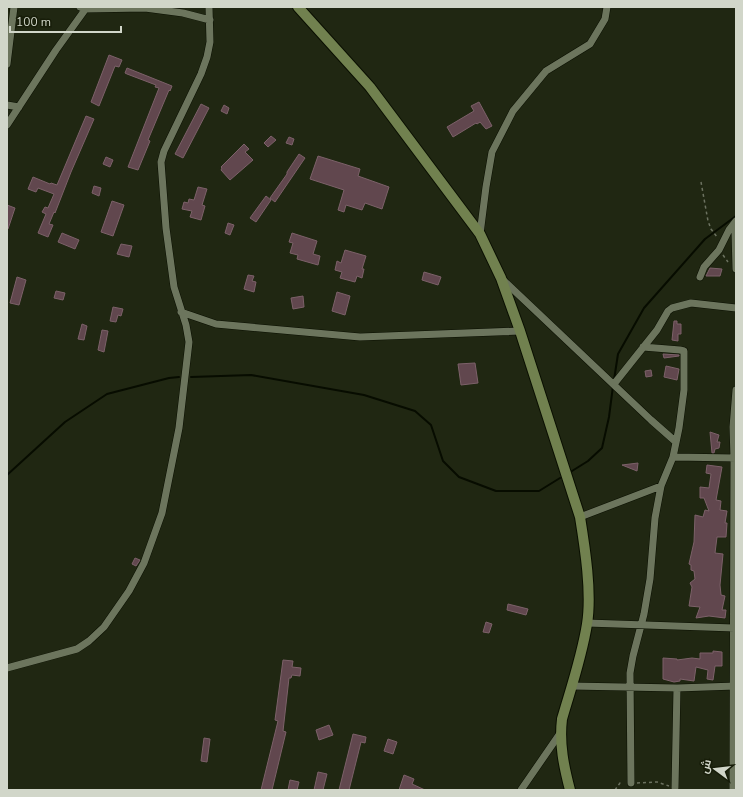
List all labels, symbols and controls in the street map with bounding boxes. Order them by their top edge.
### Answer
scale bar [10,8,121,34]
text: 100 m [16,14,51,30]
north arrow [695,749,735,789]
text: ش [697,758,715,775]

